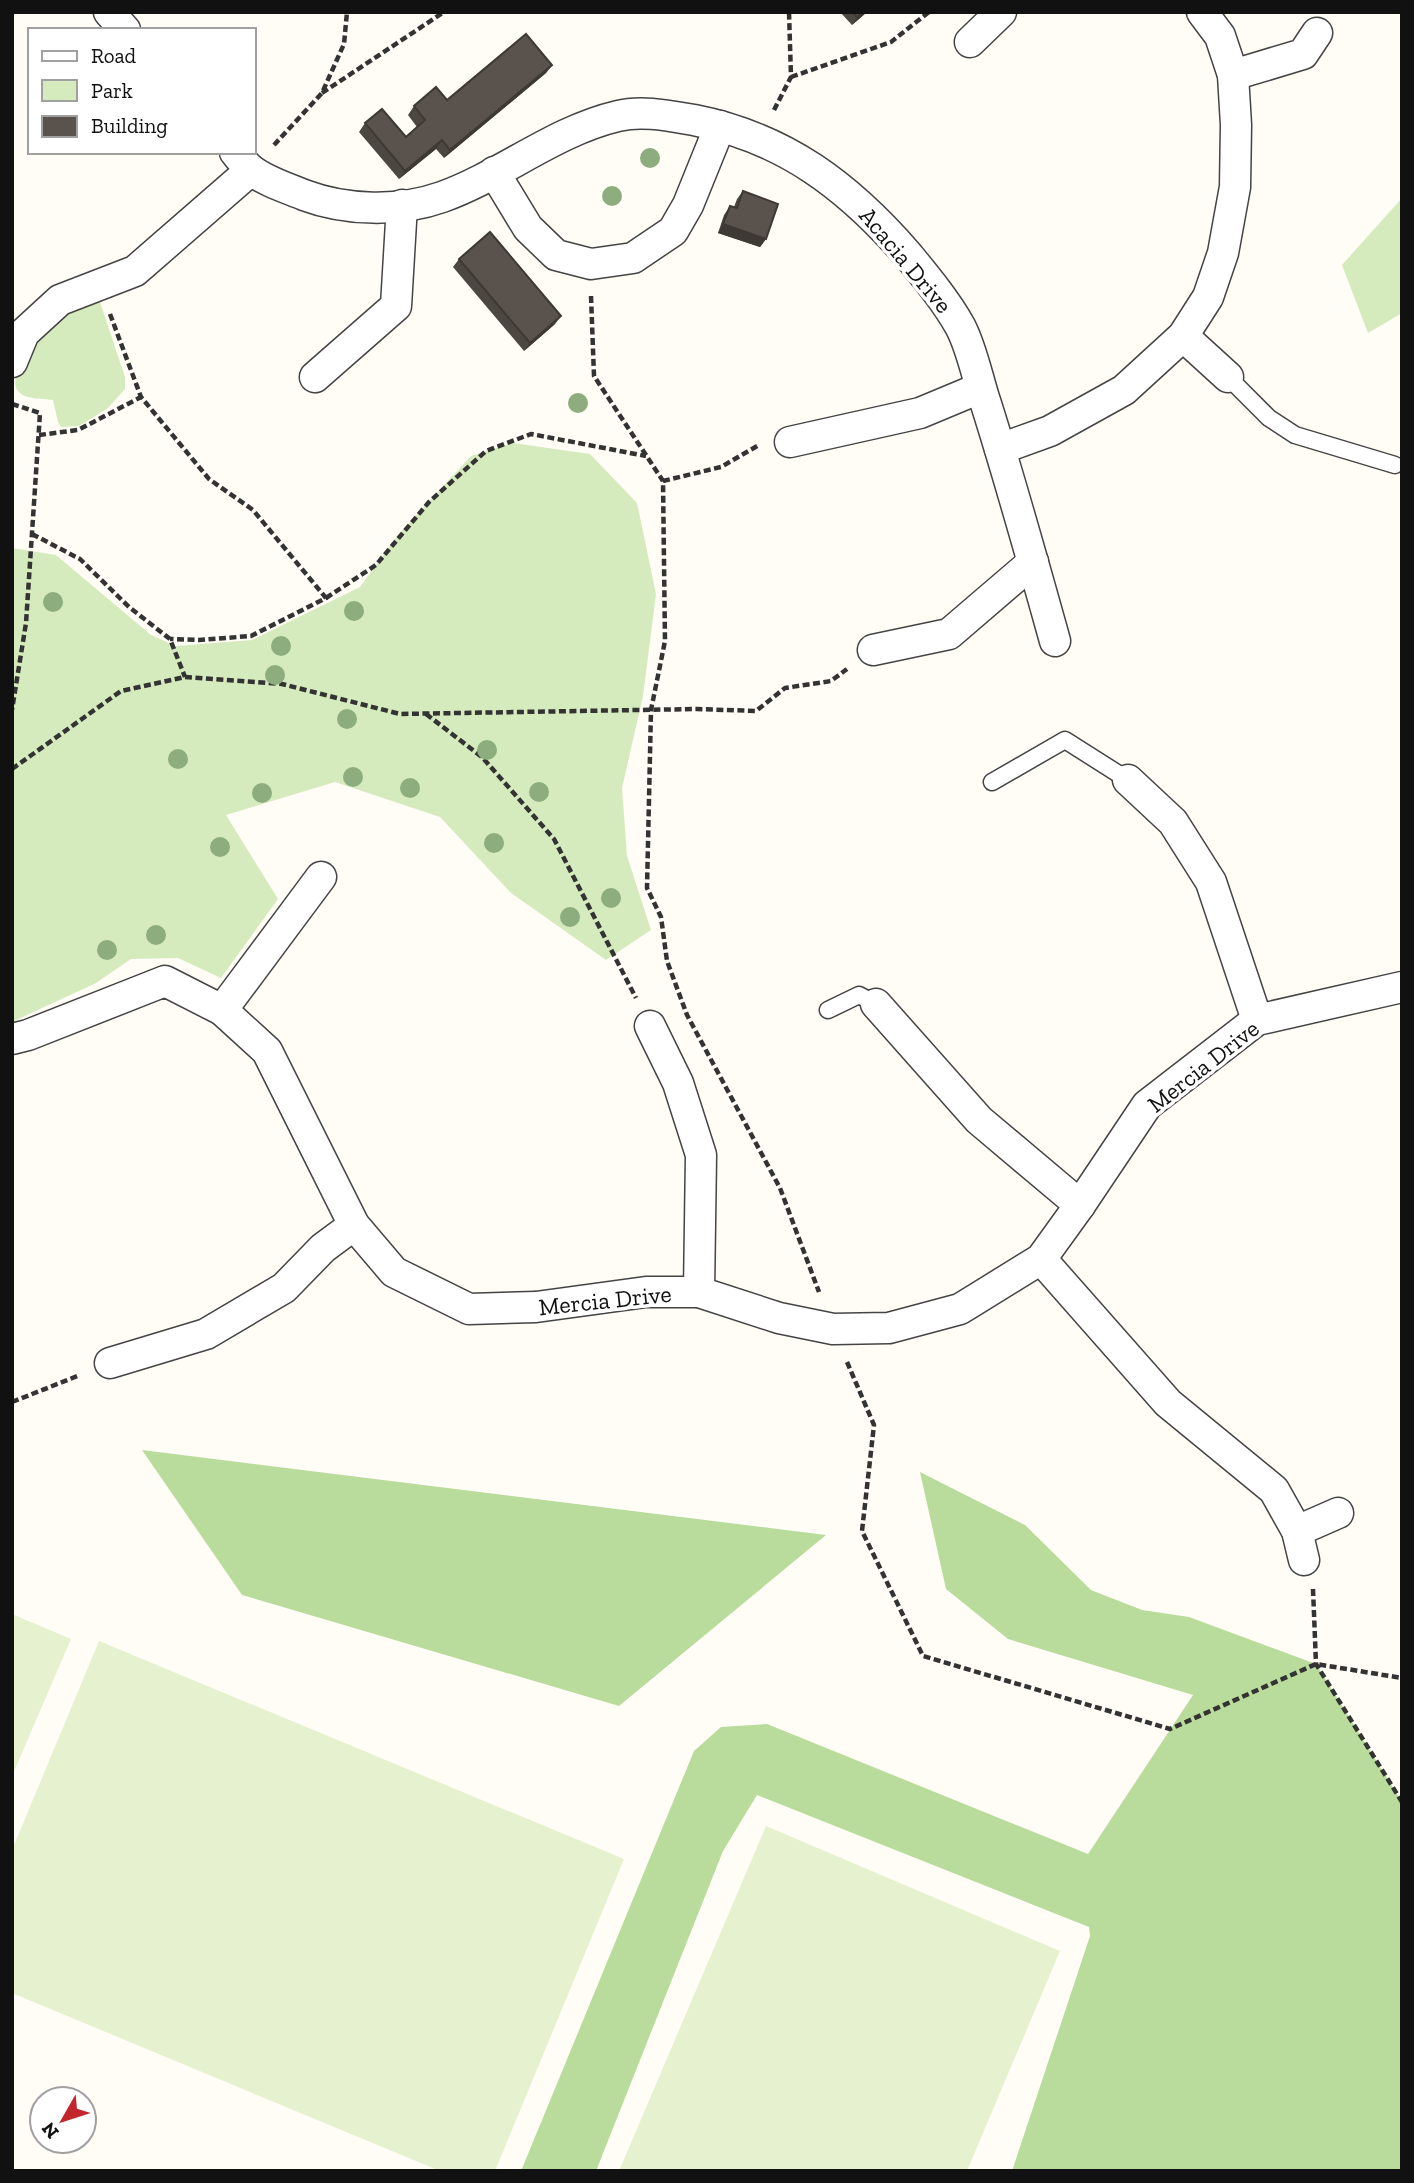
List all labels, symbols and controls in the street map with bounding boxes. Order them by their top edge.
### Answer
legend [28,28,256,154]
text: Road [91,43,137,68]
text: Park [91,78,133,103]
text: Building [91,113,168,138]
street label: Acacia Drive [853,201,959,319]
street label: Mercia Drive [1142,1014,1264,1118]
street label: Mercia Drive [537,1279,673,1321]
north arrow [28,2085,98,2155]
text: N [37,2118,64,2143]

